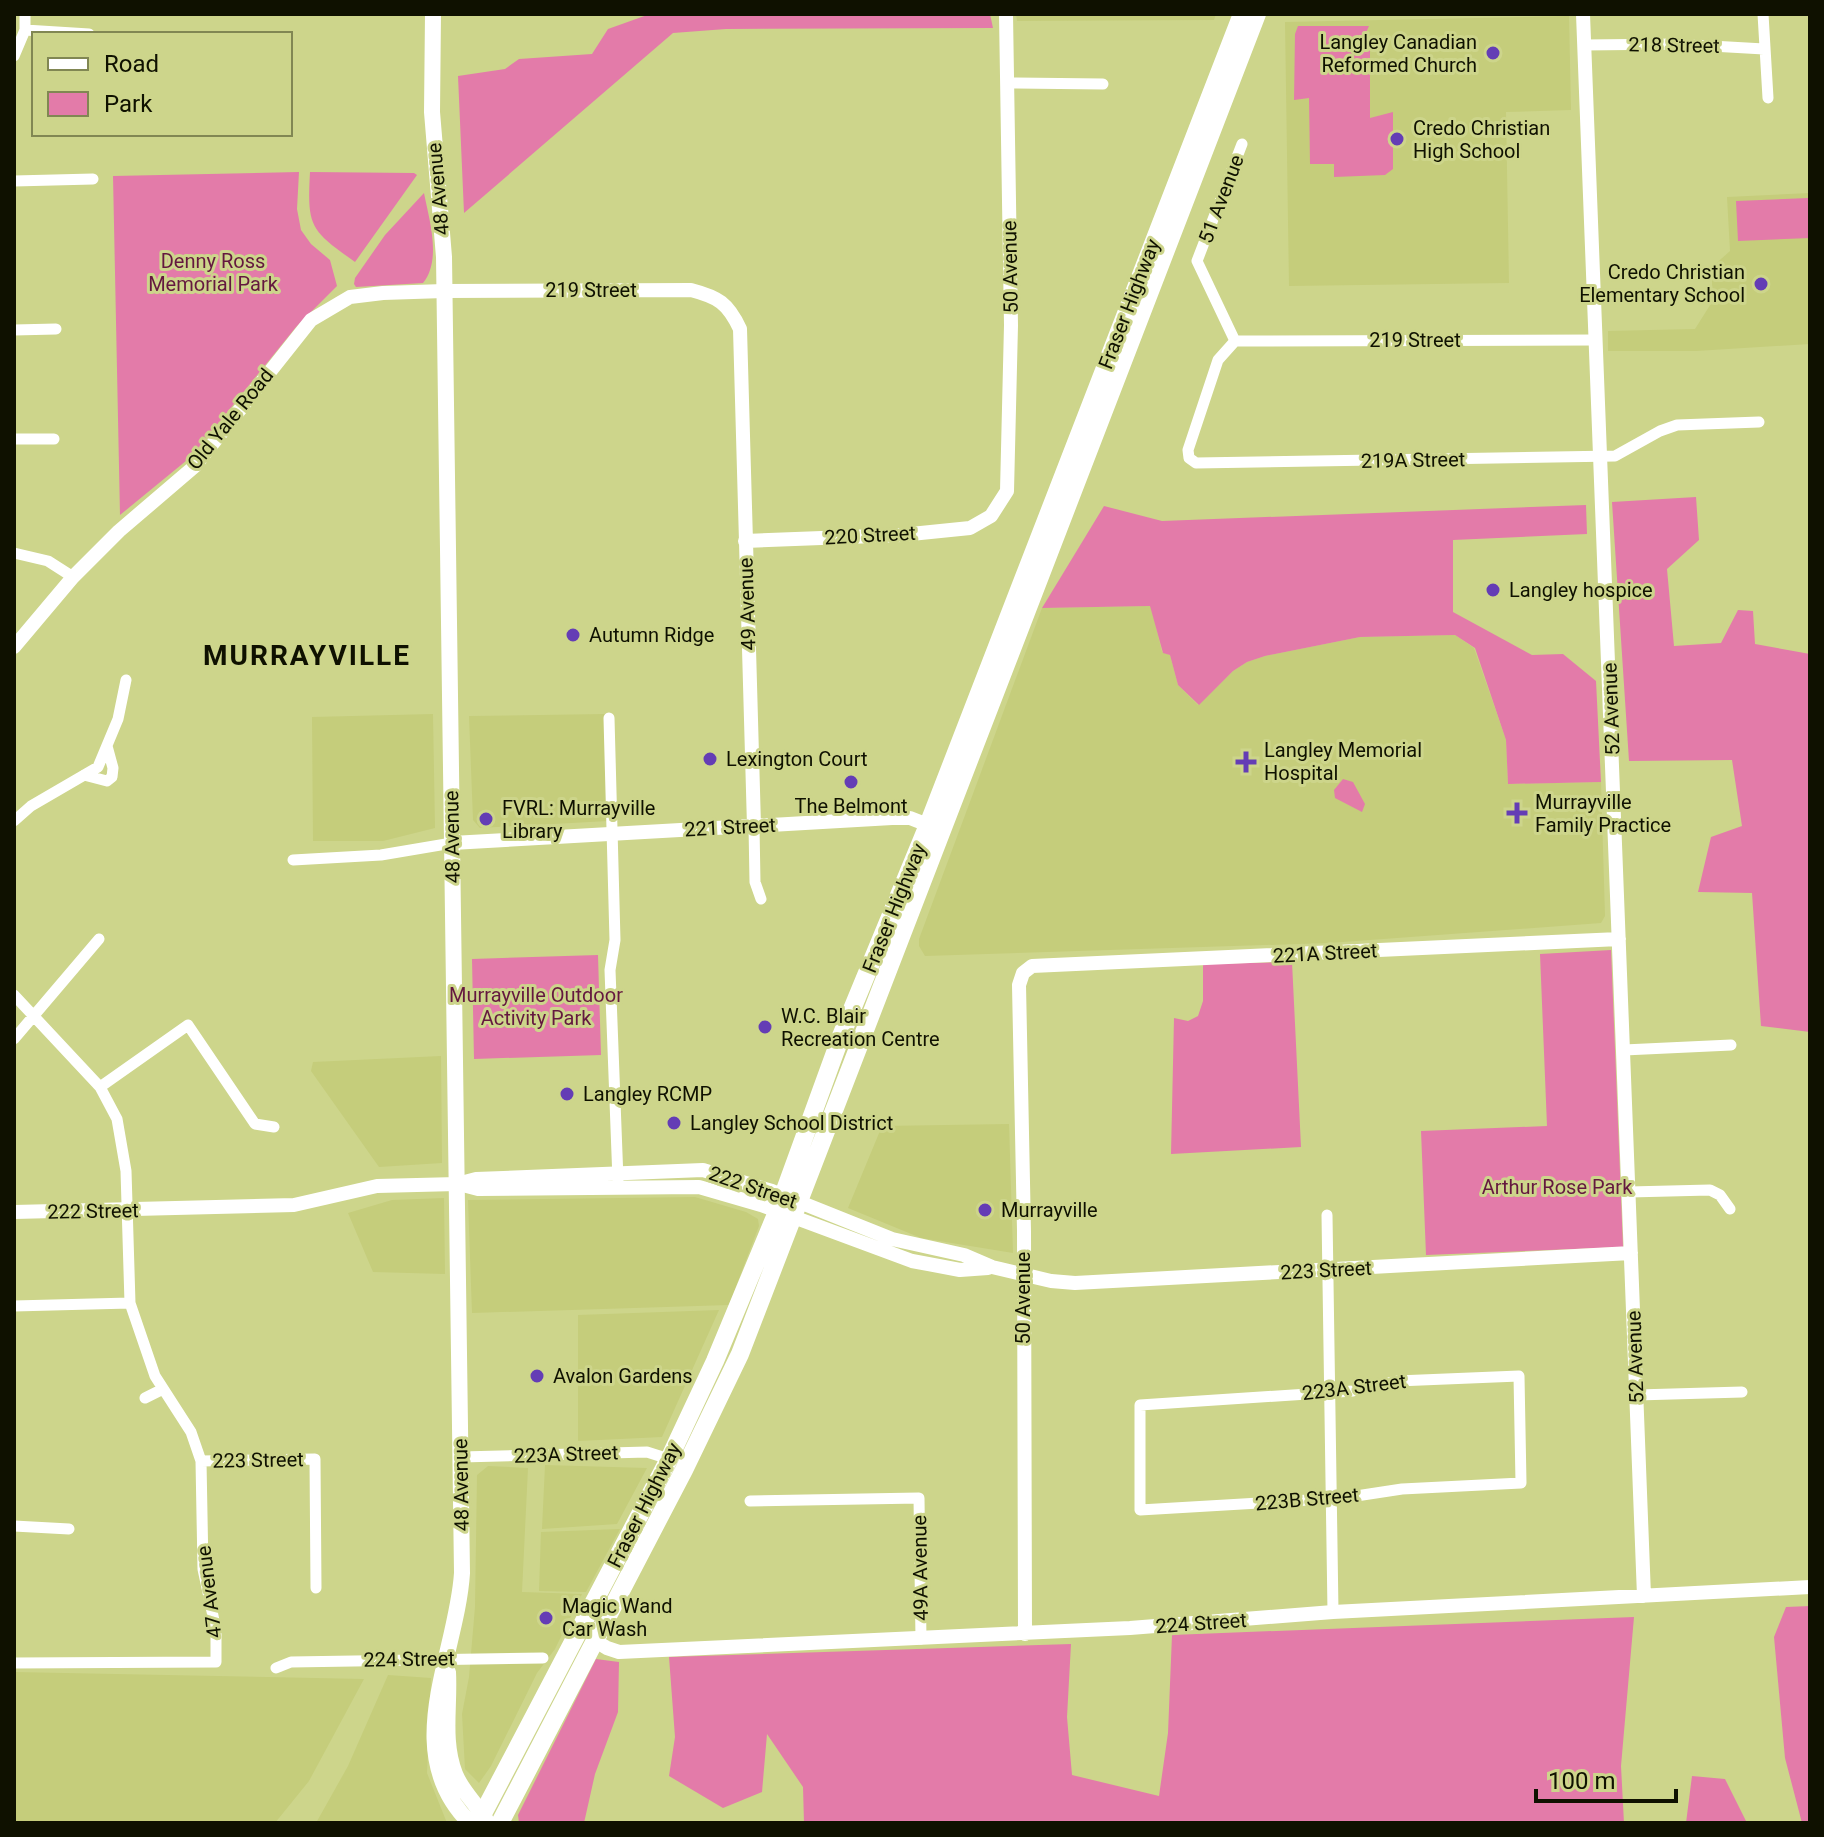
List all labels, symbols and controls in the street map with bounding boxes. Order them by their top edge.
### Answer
place label: Langley Canadian Reformed Church [1319,30,1477,77]
legend [32,32,292,136]
street label: 218 Street [1628,32,1720,58]
marker: Langley Canadian Reformed Church [1484,44,1502,62]
text: Road [104,50,159,78]
text: Park [104,90,153,118]
place label: Credo Christian High School [1413,116,1550,163]
marker: Credo Christian High School [1388,130,1406,148]
street label: 48 Avenue [422,142,454,236]
street label: 51 Avenue [1193,151,1249,247]
street label: 50 Avenue [997,220,1023,314]
street label: Fraser Highway [1093,235,1165,372]
park label: Denny Ross Memorial Park [148,249,279,296]
place label: Credo Christian Elementary School [1579,260,1745,307]
marker: Credo Christian Elementary School [1752,275,1770,293]
street label: 219 Street [545,278,637,302]
street label: 219 Street [1369,328,1461,352]
street label: Old Yale Road [182,364,278,474]
street label: 219A Street [1361,447,1465,473]
street label: 220 Street [824,521,916,549]
street label: 49 Avenue [733,557,761,651]
place label: Langley hospice [1509,578,1653,602]
marker: Langley hospice [1484,581,1502,599]
place label: Autumn Ridge [589,623,714,647]
marker: Autumn Ridge [564,626,582,644]
district label: MURRAYVILLE [203,639,411,672]
street label: 52 Avenue [1597,662,1625,756]
place label: Langley Memorial Hospital [1264,738,1422,785]
place label: Lexington Court [726,747,867,771]
marker: Lexington Court [701,750,719,768]
marker: Langley Memorial Hospital [1235,751,1257,773]
marker: The Belmont [842,773,860,791]
street label: 48 Avenue [439,790,465,884]
place label: Murrayville Family Practice [1535,790,1671,837]
place label: The Belmont [795,794,907,818]
place label: FVRL: Murrayville Library [502,796,655,843]
marker: Murrayville Family Practice [1506,802,1528,824]
marker: FVRL: Murrayville Library [477,810,495,828]
street label: 221 Street [684,813,776,841]
street label: Fraser Highway [857,839,931,976]
street label: 221A Street [1272,938,1378,968]
park label: Murrayville Outdoor Activity Park [449,983,623,1030]
place label: W.C. Blair Recreation Centre [781,1004,940,1051]
marker: W.C. Blair Recreation Centre [756,1018,774,1036]
place label: Langley RCMP [583,1082,712,1106]
marker: Langley RCMP [558,1085,576,1103]
place label: Langley School District [690,1111,893,1135]
marker: Langley School District [665,1114,683,1132]
street label: 222 Street [706,1161,800,1213]
park label: Arthur Rose Park [1482,1175,1633,1199]
street label: 222 Street [47,1198,139,1224]
place label: Murrayville [1001,1198,1098,1222]
marker: Murrayville [976,1201,994,1219]
street label: 50 Avenue [1011,1252,1035,1344]
street label: 223 Street [1280,1256,1372,1284]
street label: 52 Avenue [1621,1310,1649,1404]
place label: Avalon Gardens [553,1364,693,1388]
marker: Avalon Gardens [528,1367,546,1385]
street label: 223A Street [1301,1369,1407,1405]
street label: 48 Avenue [448,1438,474,1532]
street label: Fraser Highway [602,1438,686,1572]
street label: 223A Street [513,1440,619,1468]
street label: 223 Street [212,1447,304,1473]
street label: 223B Street [1254,1483,1360,1515]
street label: 49A Avenue [907,1515,933,1621]
street label: 47 Avenue [191,1544,227,1640]
place label: Magic Wand Car Wash [562,1594,673,1641]
street label: 224 Street [1155,1608,1247,1638]
marker: Magic Wand Car Wash [537,1609,555,1627]
street label: 224 Street [363,1646,455,1672]
scale bar [1536,1753,1676,1803]
text: 100 m [1548,1767,1615,1795]

